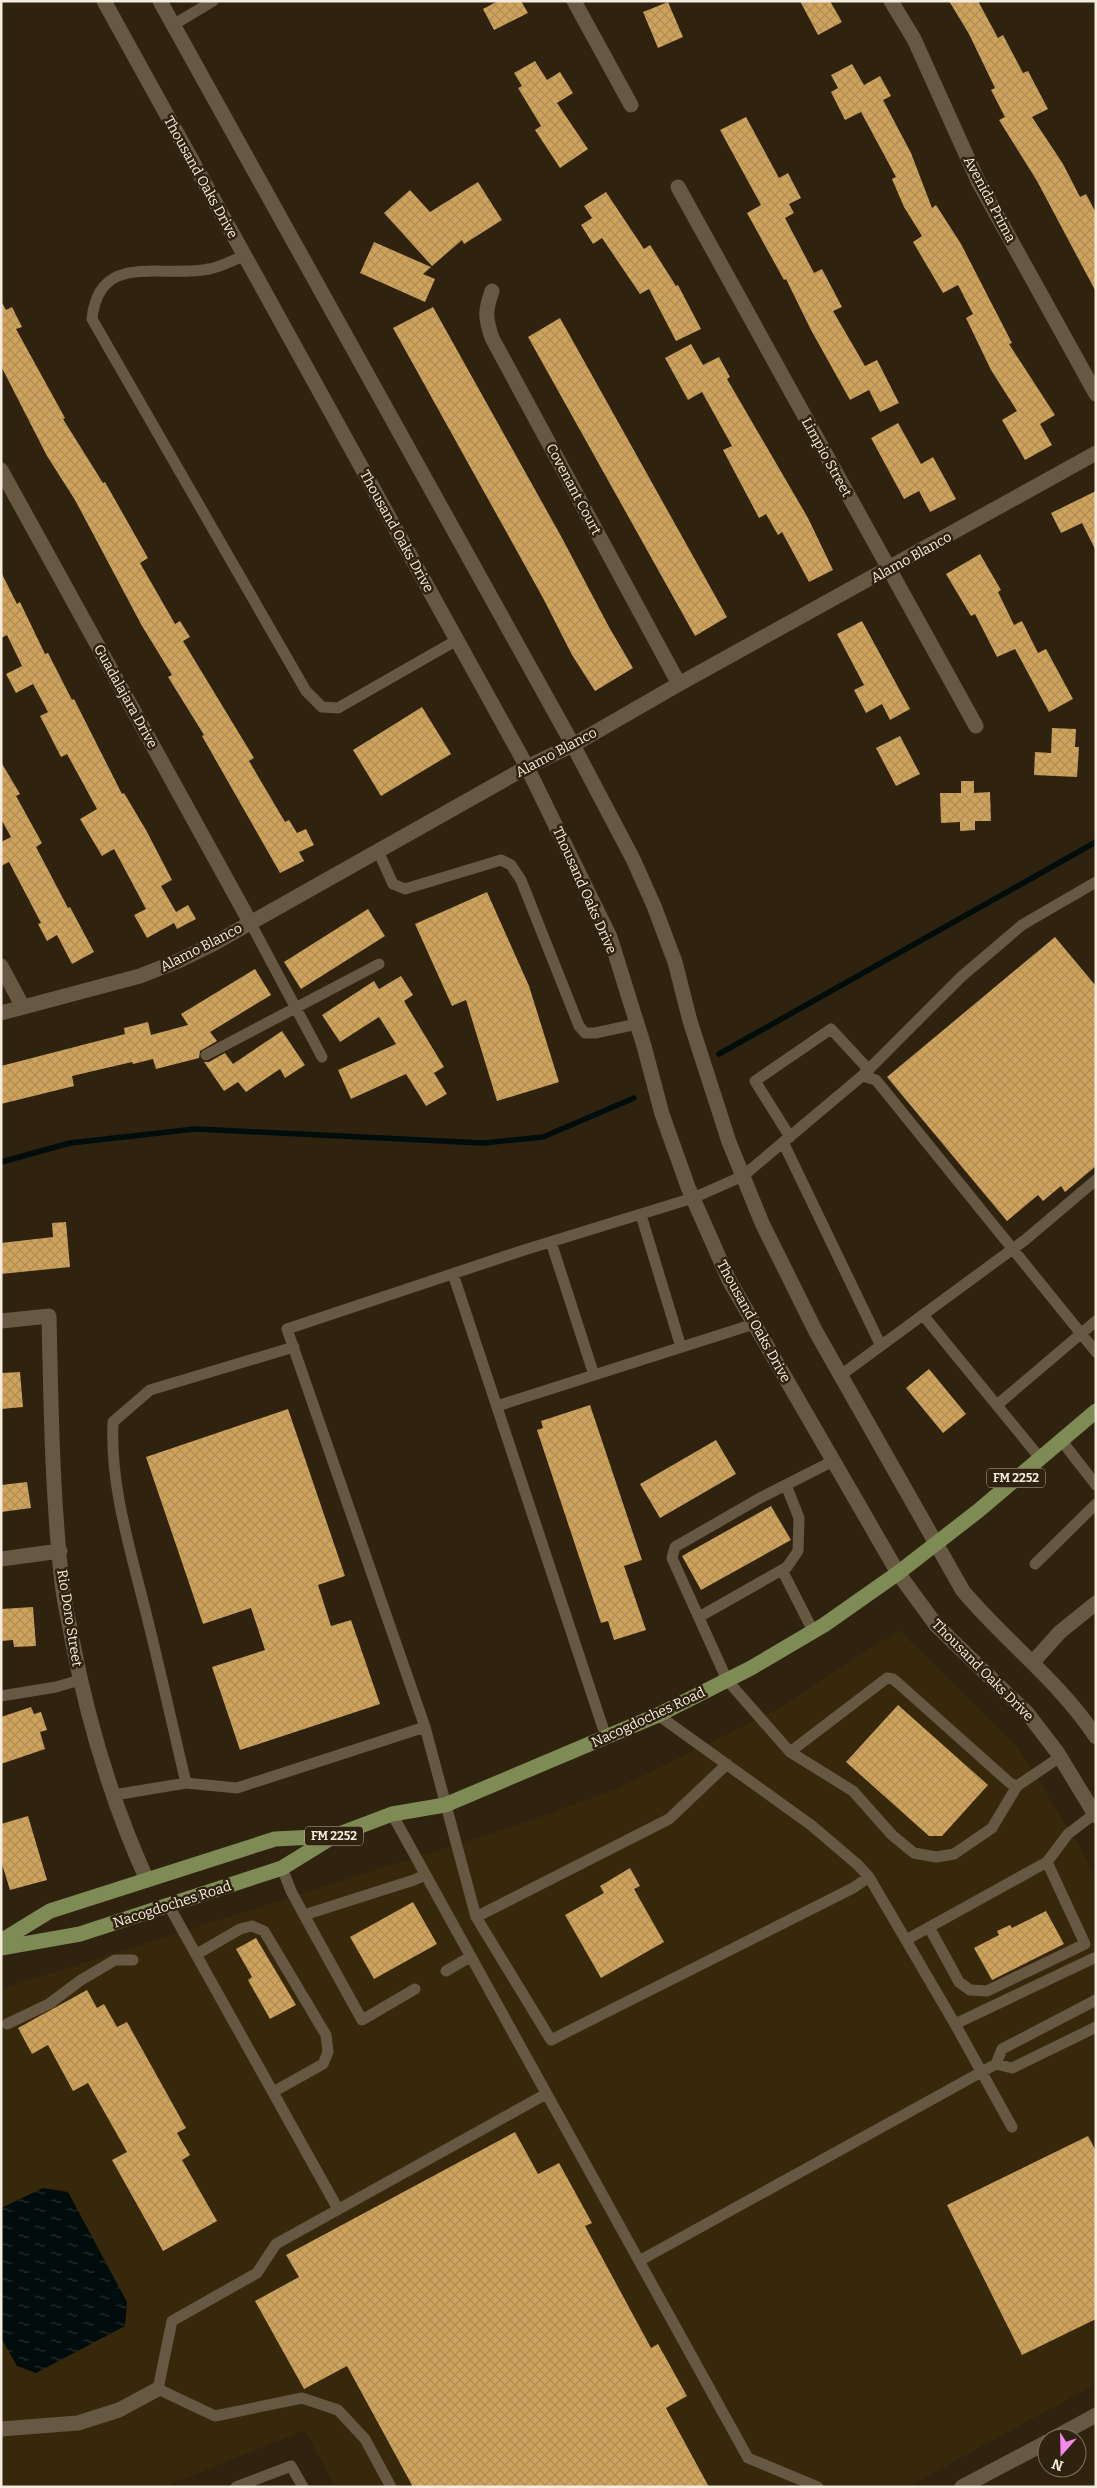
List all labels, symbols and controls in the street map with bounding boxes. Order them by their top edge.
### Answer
street label: Thousand Oaks Drive [160,113,241,241]
street label: Avenida Prima [960,153,1020,245]
street label: Limpio Street [798,415,855,500]
street label: Covenant Court [542,441,605,538]
street label: Thousand Oaks Drive [356,467,437,595]
street label: Alamo Blanco [868,528,955,587]
street label: Guadalajara Drive [90,641,161,751]
street label: Alamo Blanco [513,724,600,781]
street label: Thousand Oaks Drive [549,824,620,956]
street label: Alamo Blanco [157,920,245,975]
street label: Thousand Oaks Drive [713,1257,794,1385]
road number: FM 2252 [987,1469,1045,1488]
street label: Rio Doro Street [53,1568,86,1668]
street label: Thousand Oaks Drive [928,1616,1037,1725]
street label: Nacogdoches Road [589,1684,708,1751]
road number: FM 2252 [305,1826,363,1845]
street label: Nacogdoches Road [111,1877,233,1932]
north arrow [1037,2428,1087,2478]
text: N [1050,2455,1066,2475]

